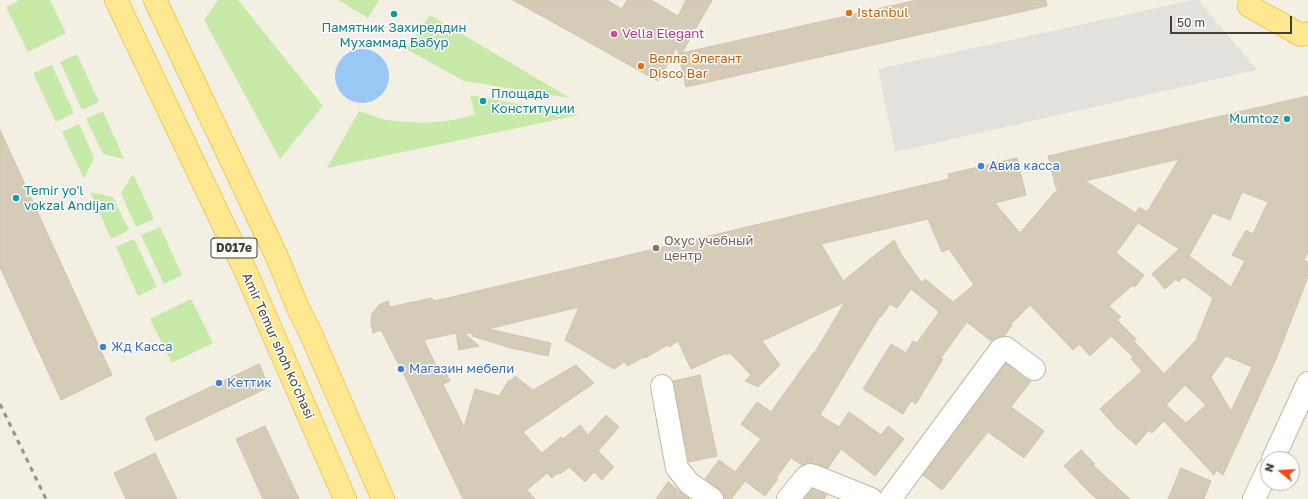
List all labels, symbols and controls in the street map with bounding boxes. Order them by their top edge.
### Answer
place label: Istanbul [857,5,909,21]
marker: Istanbul [844,8,854,18]
scale bar [1172,8,1294,34]
marker: Памятник Захиреддин Мухаммад Бабур [389,9,399,19]
text: 50 m [1177,15,1205,30]
place label: Памятник Захиреддин Мухаммад Бабур [322,20,466,51]
place label: Vella Elegant [622,26,704,42]
marker: Vella Elegant [609,29,619,39]
place label: Велла Элегант Disco Bar [649,51,742,82]
marker: Велла Элегант Disco Bar [636,61,646,71]
place label: Площадь Конституции [491,86,575,117]
marker: Площадь Конституции [478,96,488,106]
place label: Mumtoz [1229,111,1279,127]
marker: Mumtoz [1282,114,1292,124]
place label: Авиа касса [989,158,1060,174]
marker: Авиа касса [976,161,986,171]
place label: Temir yo'l vokzal Andijan [24,183,115,214]
marker: Temir yo'l vokzal Andijan [11,193,21,203]
place label: Охус учебный центр [664,233,753,264]
road number: D017e [211,238,257,258]
marker: Охус учебный центр [651,243,661,253]
street label: Amir Temur shoh ko'chasi [239,270,317,422]
place label: Жд Касса [111,339,173,355]
marker: Жд Касса [98,342,108,352]
place label: Магазин мебели [409,361,514,377]
marker: Магазин мебели [396,364,406,374]
place label: Кеттик [227,375,272,391]
marker: Кеттик [214,378,224,388]
north arrow [1260,451,1300,491]
text: N [1262,461,1277,473]

